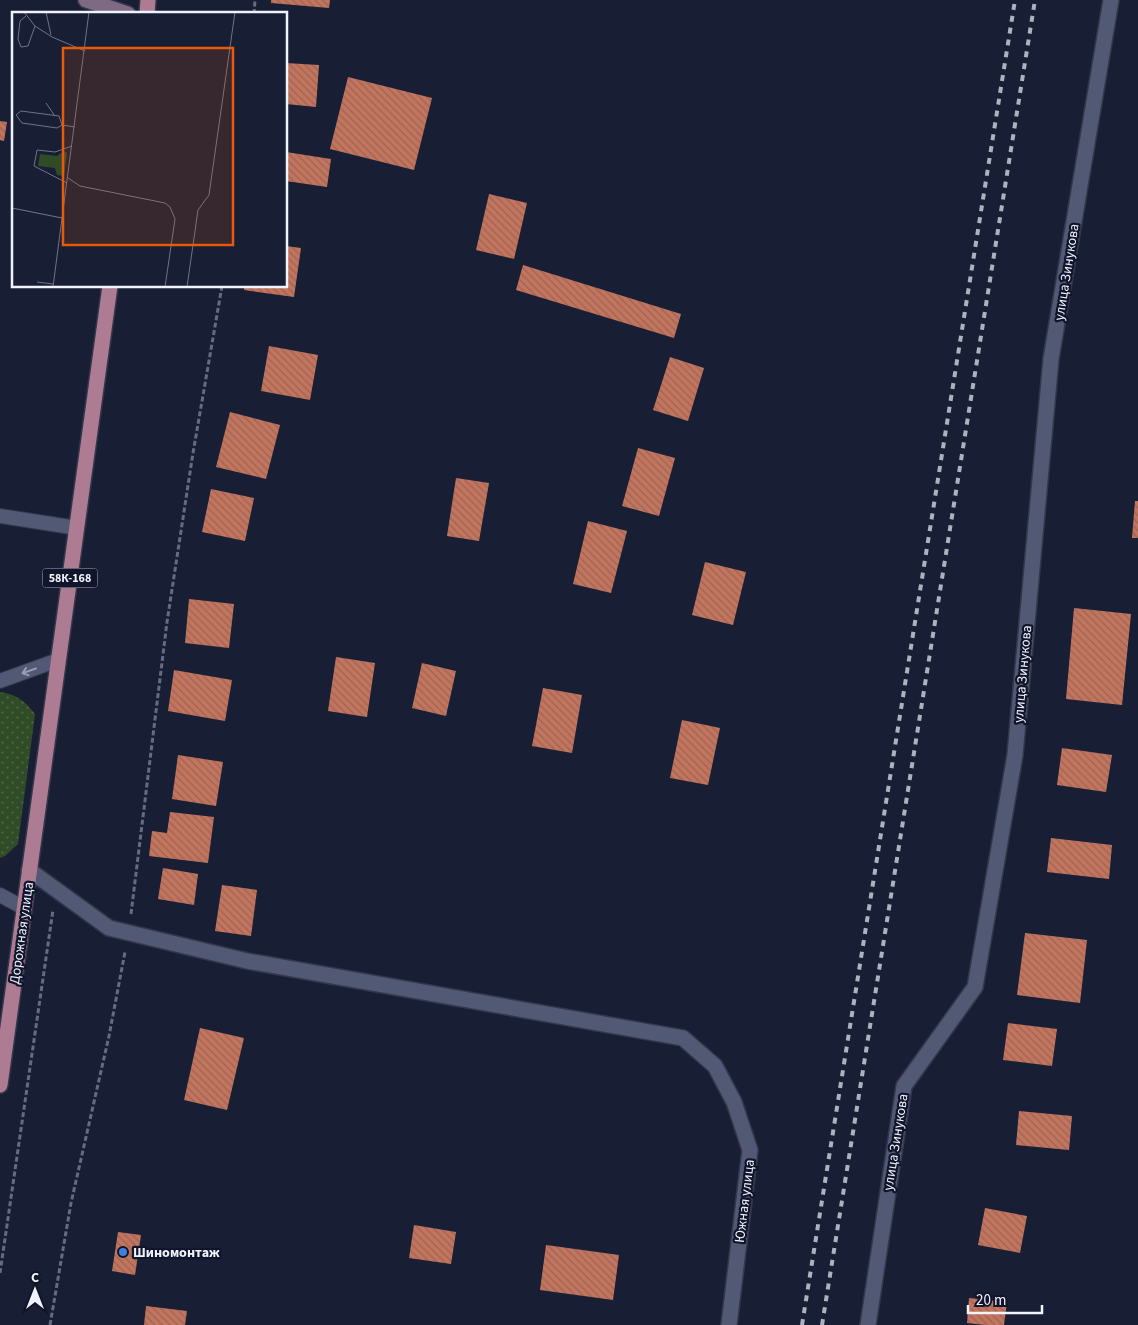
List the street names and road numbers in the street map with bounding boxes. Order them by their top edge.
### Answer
street label: улица Зинукова [1049,222,1085,322]
road number: 58К-168 [42,568,98,588]
street label: улица Зинукова [1009,624,1037,724]
street label: Дорожная улица [5,881,39,986]
street label: улица Зинукова [878,1092,914,1192]
street label: Южная улица [730,1158,760,1244]

